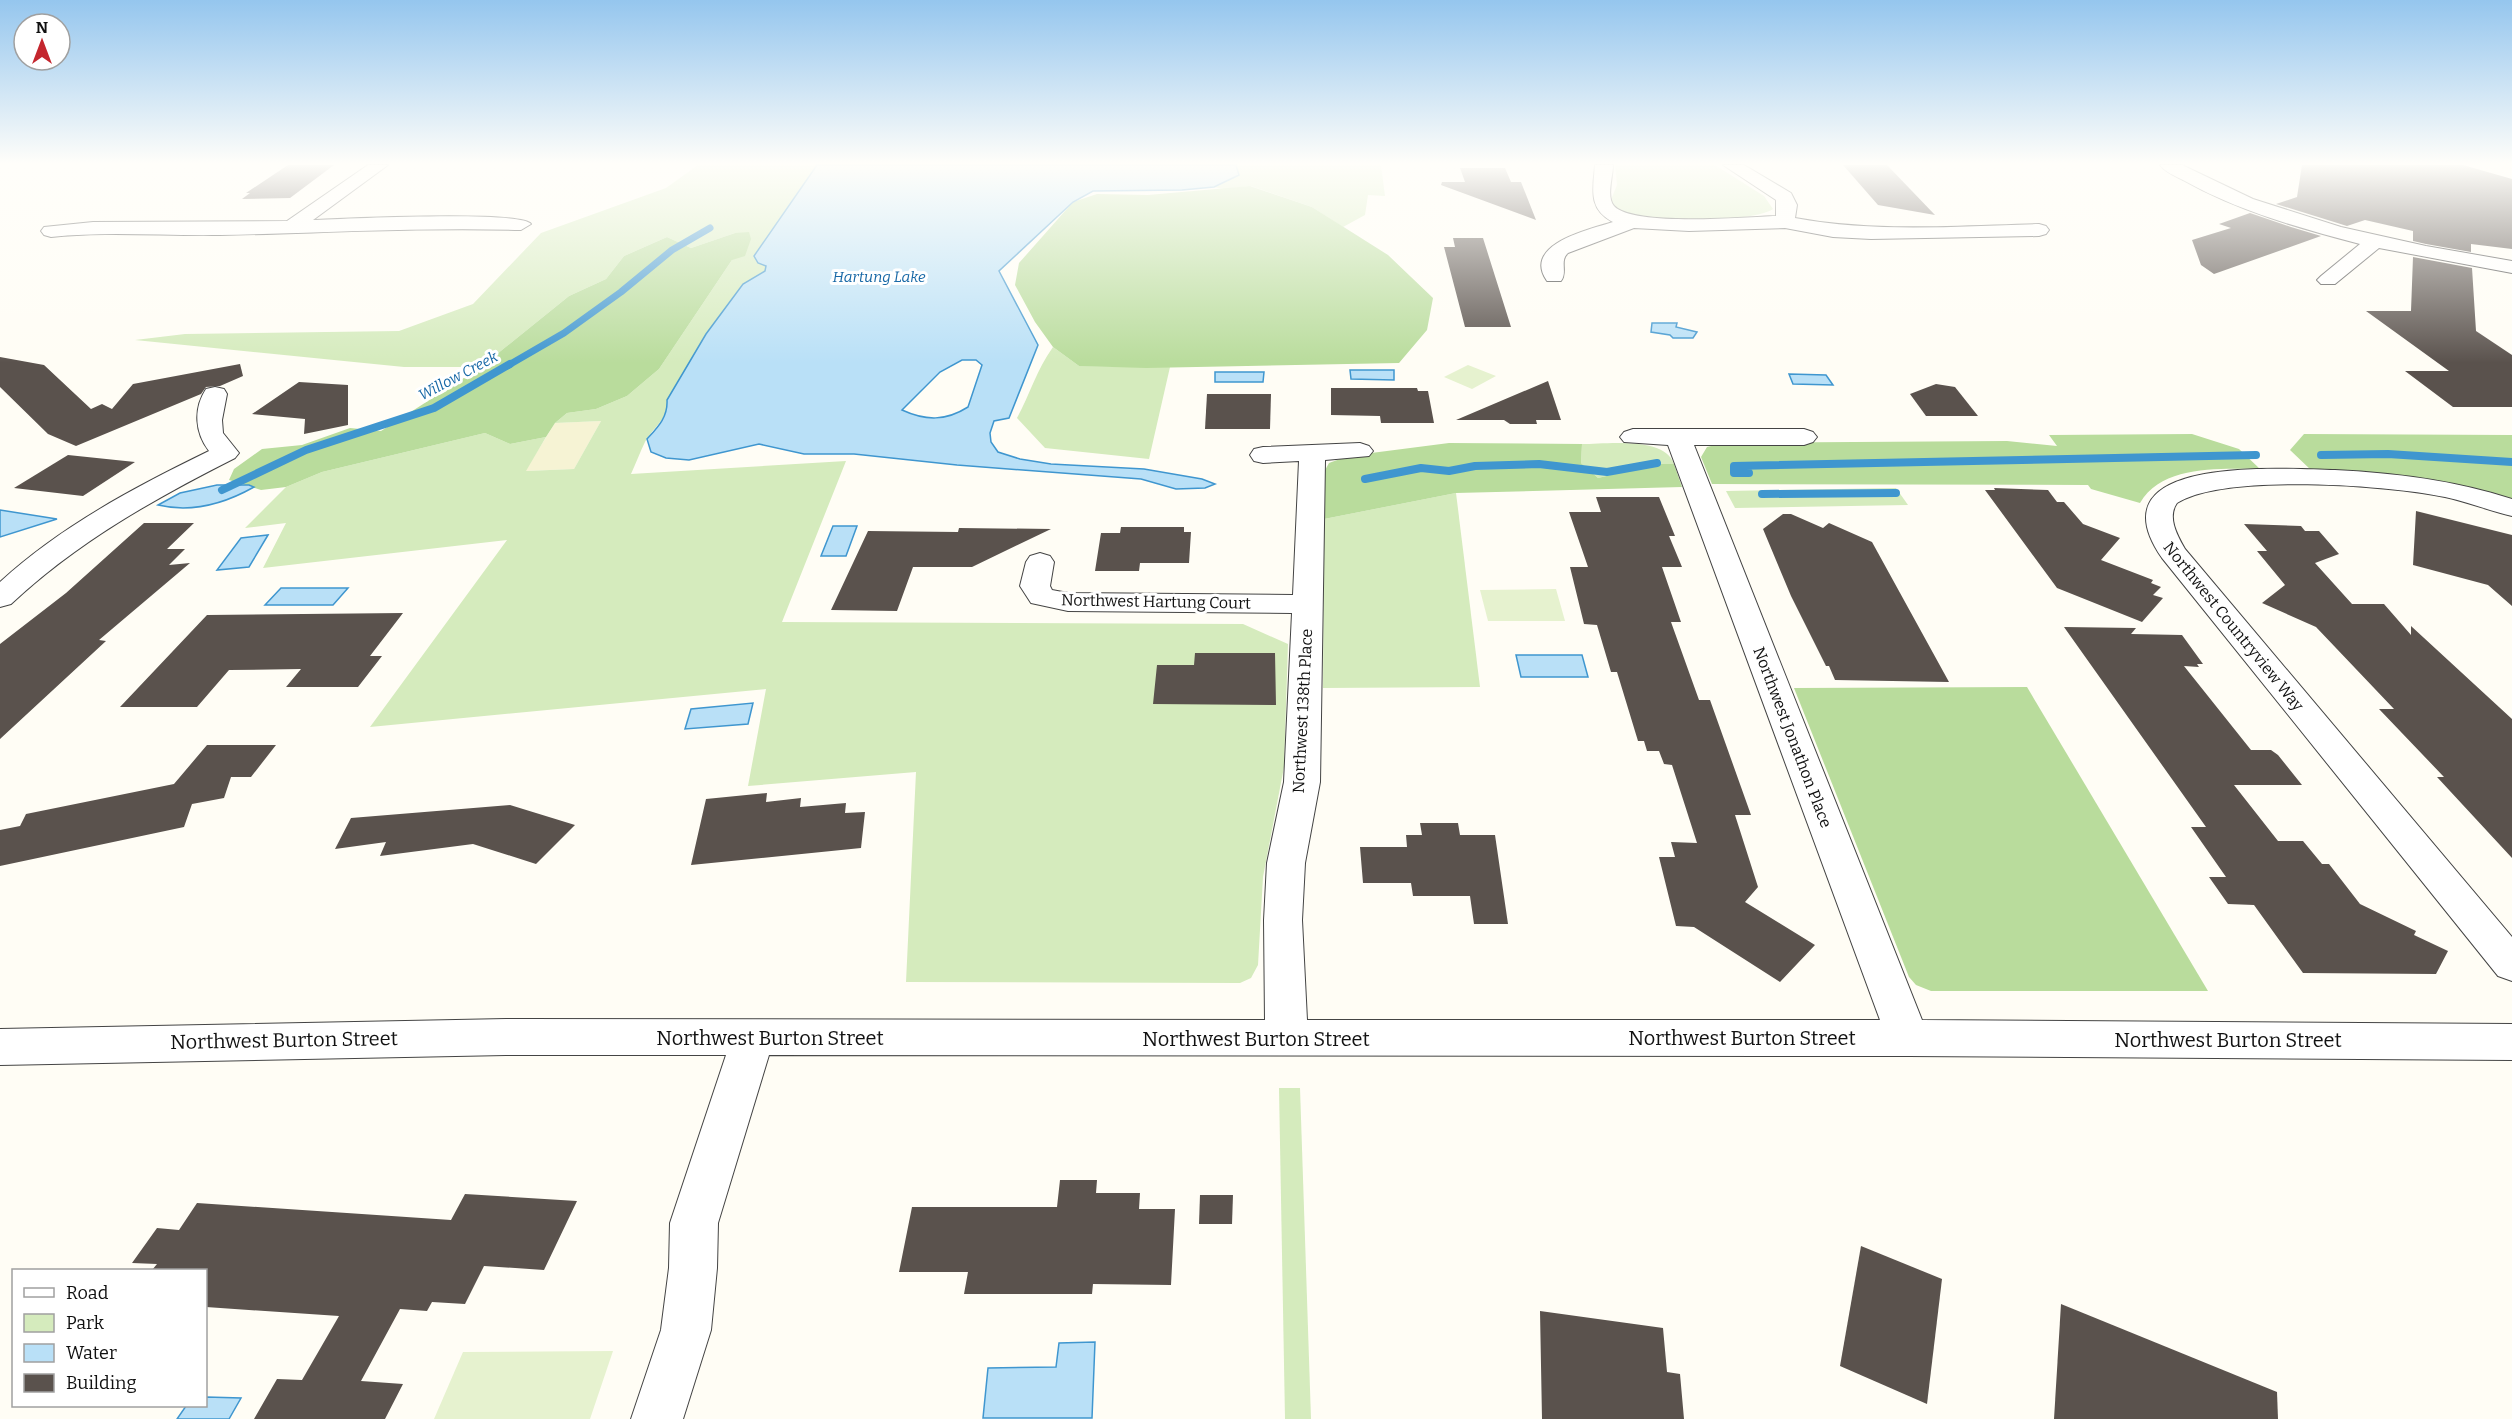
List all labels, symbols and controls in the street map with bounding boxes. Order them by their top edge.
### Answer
north arrow [12,12,72,72]
text: N [36,18,48,37]
water label: Hartung Lake [833,268,926,286]
water label: Willow Creek [415,347,501,404]
street label: Northwest Countryview Way [2160,538,2308,715]
street label: Northwest Hartung Court [1061,590,1251,613]
street label: Northwest 138th Place [1289,628,1316,794]
street label: Northwest Jonathon Place [1749,644,1836,830]
street label: Northwest Burton Street [170,1026,398,1054]
street label: Northwest Burton Street [656,1026,884,1050]
street label: Northwest Burton Street [1628,1026,1856,1050]
street label: Northwest Burton Street [1142,1027,1370,1051]
street label: Northwest Burton Street [2114,1028,2342,1052]
legend [12,1269,207,1407]
text: Road [66,1282,109,1304]
text: Park [66,1312,105,1334]
text: Water [66,1342,117,1364]
text: Building [66,1372,137,1394]

